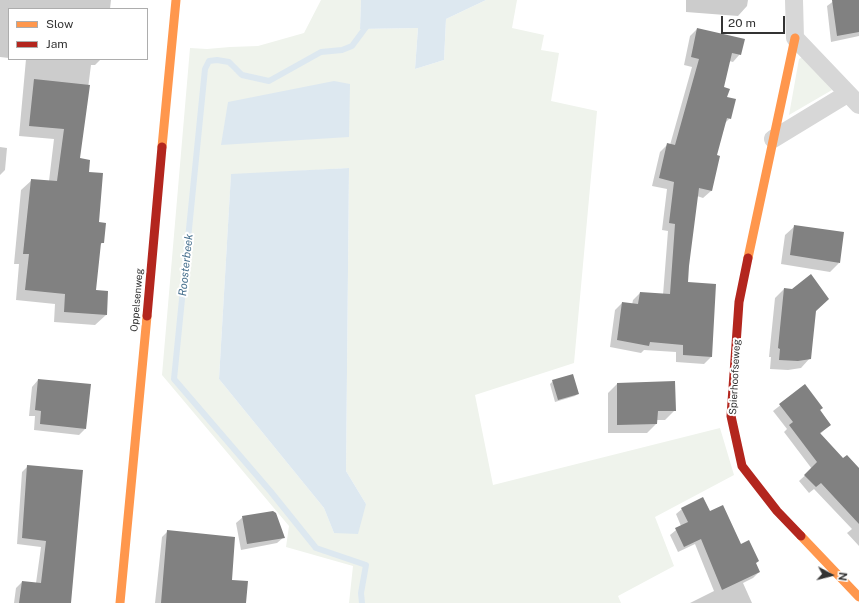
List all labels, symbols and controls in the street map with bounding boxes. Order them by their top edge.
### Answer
legend [8,8,148,60]
scale bar [723,8,787,34]
text: 20 m [728,16,756,30]
text: Slow [46,17,73,31]
text: Jam [46,37,68,51]
water label: Roosterbeek [176,233,196,297]
street label: Oppelsenweg [128,268,146,332]
street label: Spierhoofseweg [727,339,743,415]
north arrow [811,555,851,595]
text: N [836,571,849,581]

